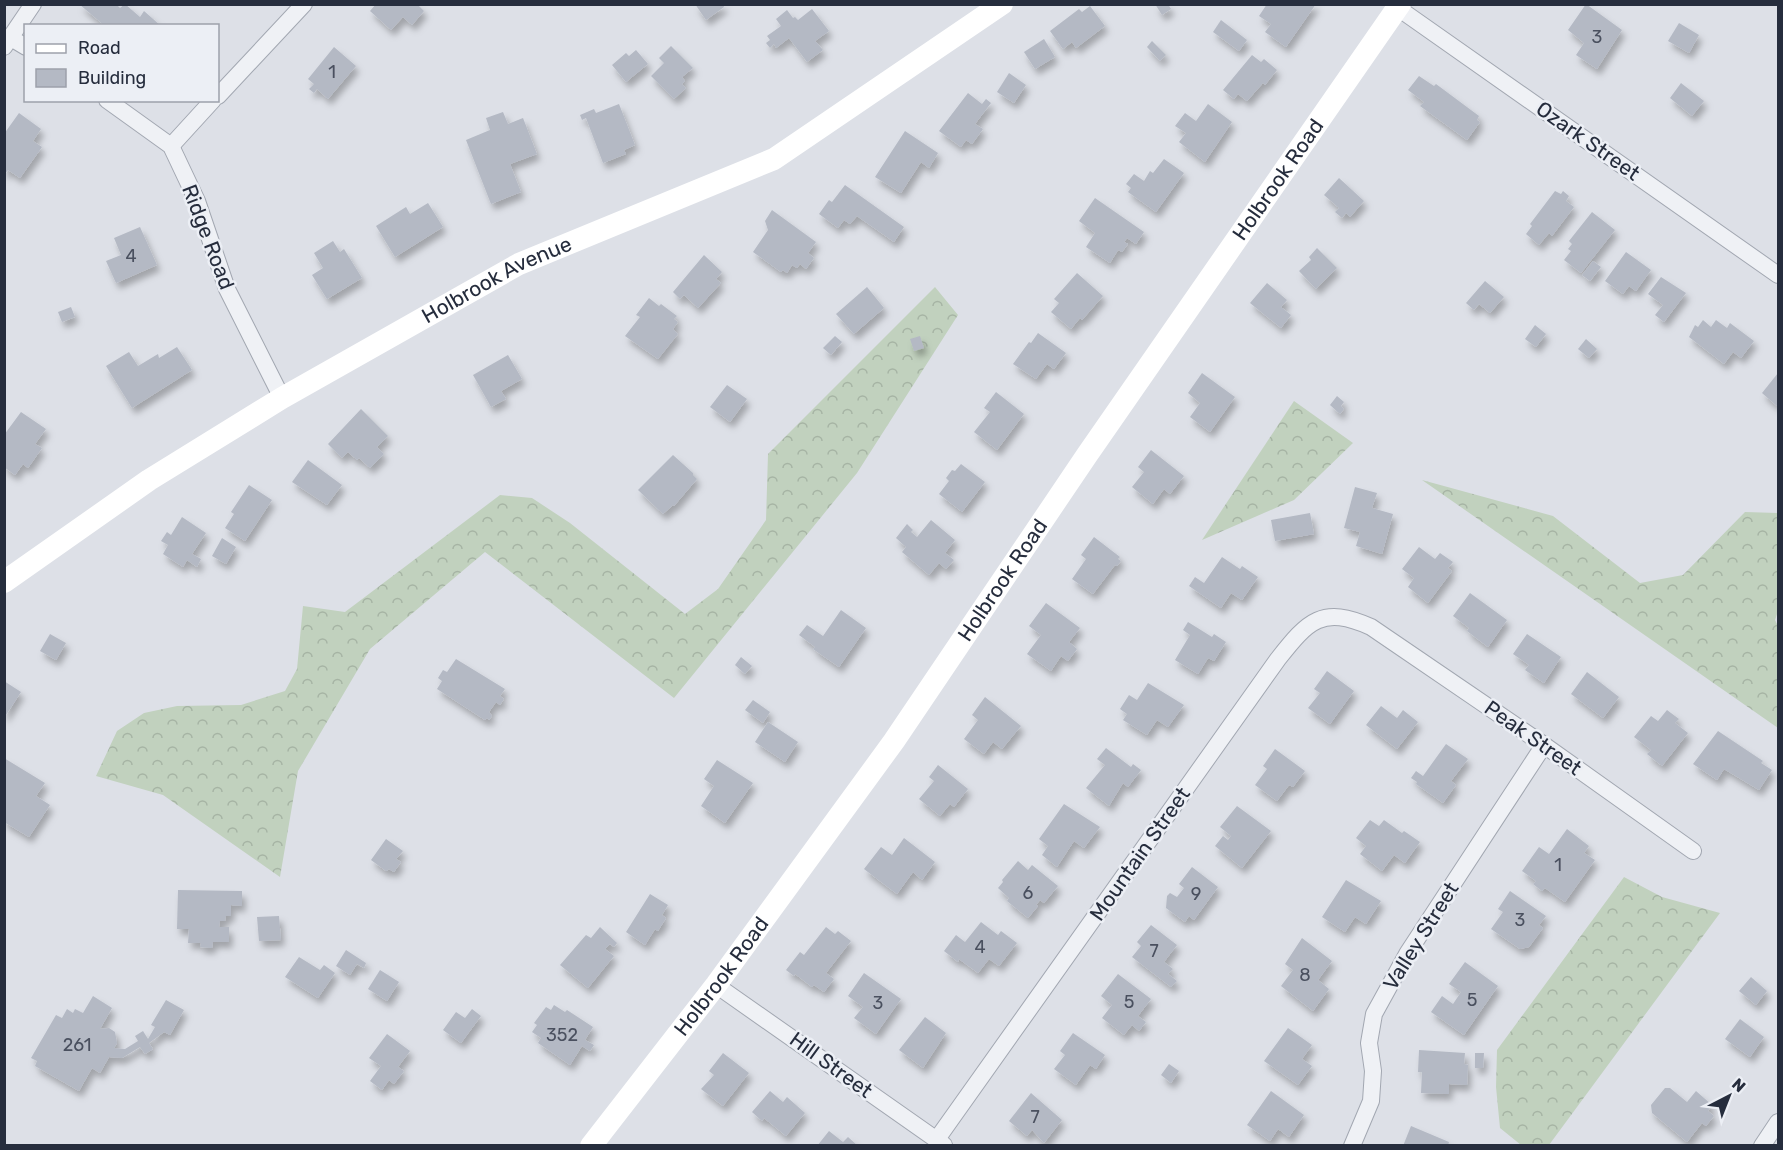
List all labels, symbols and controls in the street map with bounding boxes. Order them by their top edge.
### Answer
legend [24,24,219,102]
house number: 3 [1592,26,1602,48]
text: Road [78,37,121,59]
house number: 1 [328,61,336,83]
text: Building [78,67,146,89]
street label: Ozark Street [1532,96,1645,186]
street label: Holbrook Road [1227,114,1328,245]
street label: Ridge Road [177,181,240,293]
street label: Holbrook Avenue [417,231,575,328]
house number: 4 [125,245,137,267]
street label: Holbrook Road [952,514,1052,646]
street label: Peak Street [1480,695,1587,780]
street label: Mountain Street [1084,782,1195,925]
house number: 1 [1554,854,1562,876]
street label: Valley Street [1377,877,1464,994]
house number: 6 [1023,882,1034,904]
house number: 9 [1191,883,1201,905]
house number: 3 [1515,909,1525,931]
street label: Holbrook Road [668,912,774,1040]
house number: 4 [974,936,986,958]
house number: 7 [1149,940,1159,962]
house number: 8 [1299,964,1311,986]
house number: 5 [1467,989,1477,1011]
house number: 5 [1124,991,1134,1013]
house number: 3 [873,992,883,1014]
house number: 352 [546,1024,578,1046]
street label: Hill Street [785,1026,878,1103]
house number: 261 [63,1034,91,1056]
north arrow [1699,1066,1759,1126]
text: N [1728,1074,1749,1096]
house number: 7 [1030,1106,1040,1128]

